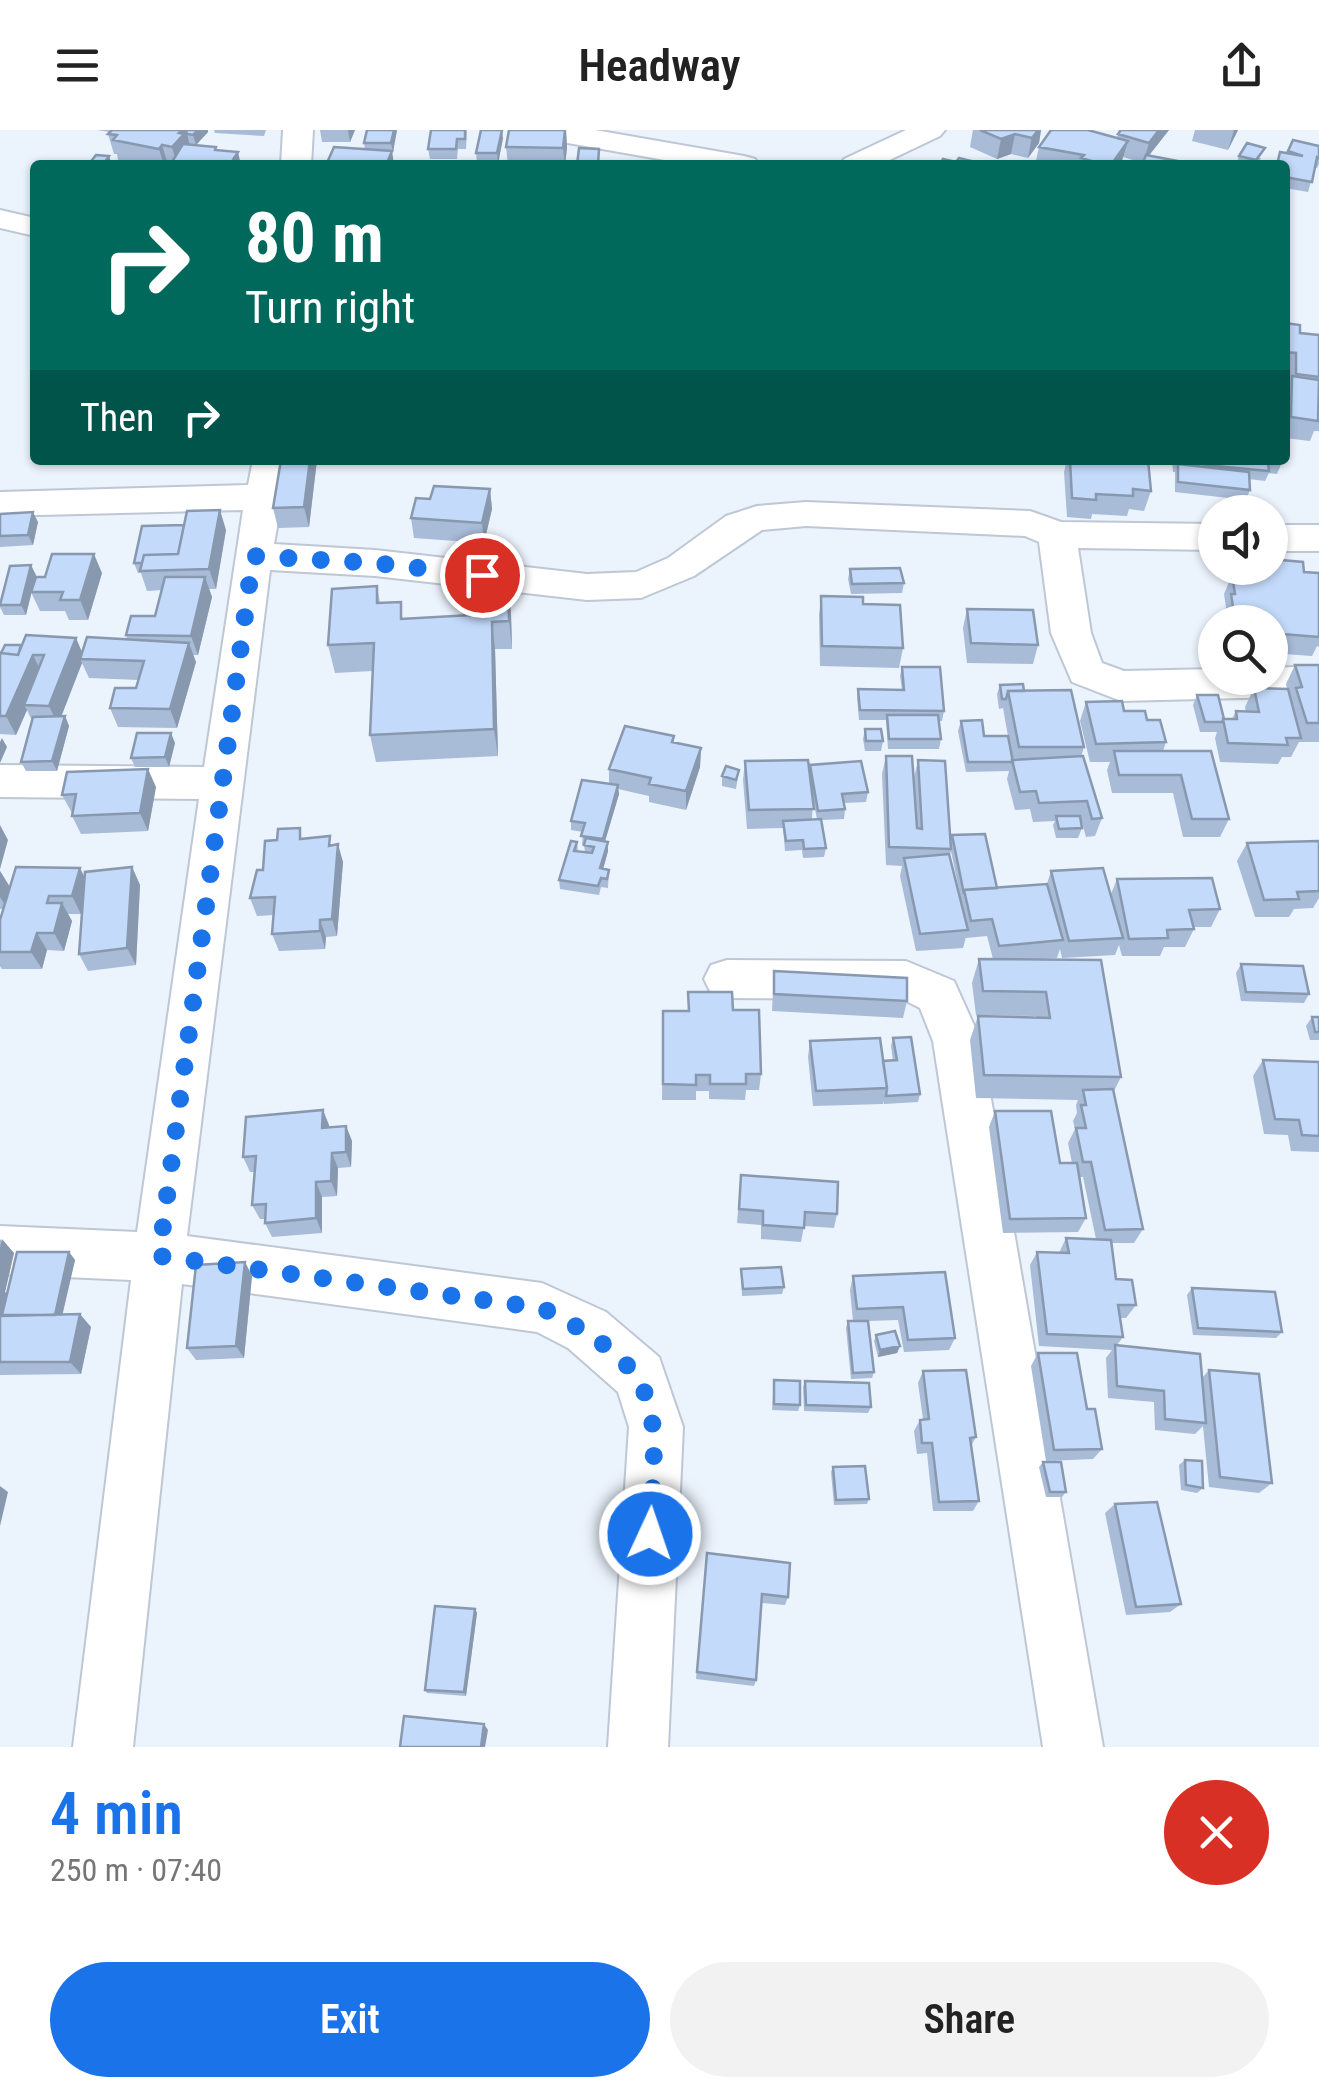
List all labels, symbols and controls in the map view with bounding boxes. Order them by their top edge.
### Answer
icon: menu [50,38,105,93]
icon: share [1214,38,1269,93]
text: Headway [578,39,741,92]
text: 80 m [245,197,384,279]
icon: right [80,200,210,330]
text: Turn right [245,281,415,334]
icon: right [174,390,229,445]
text: Then [80,396,154,440]
map controls [1198,495,1288,695]
button: sound [1198,495,1288,585]
pin [440,533,525,618]
icon: arrive [455,548,510,603]
button: search [1198,605,1288,695]
position arrow [598,1482,702,1586]
text: 4 min [50,1778,183,1849]
button: close [1164,1780,1269,1885]
text: 250 m · 07:40 [50,1851,222,1889]
button: Exit [50,1962,650,2077]
button: Share [670,1962,1269,2077]

